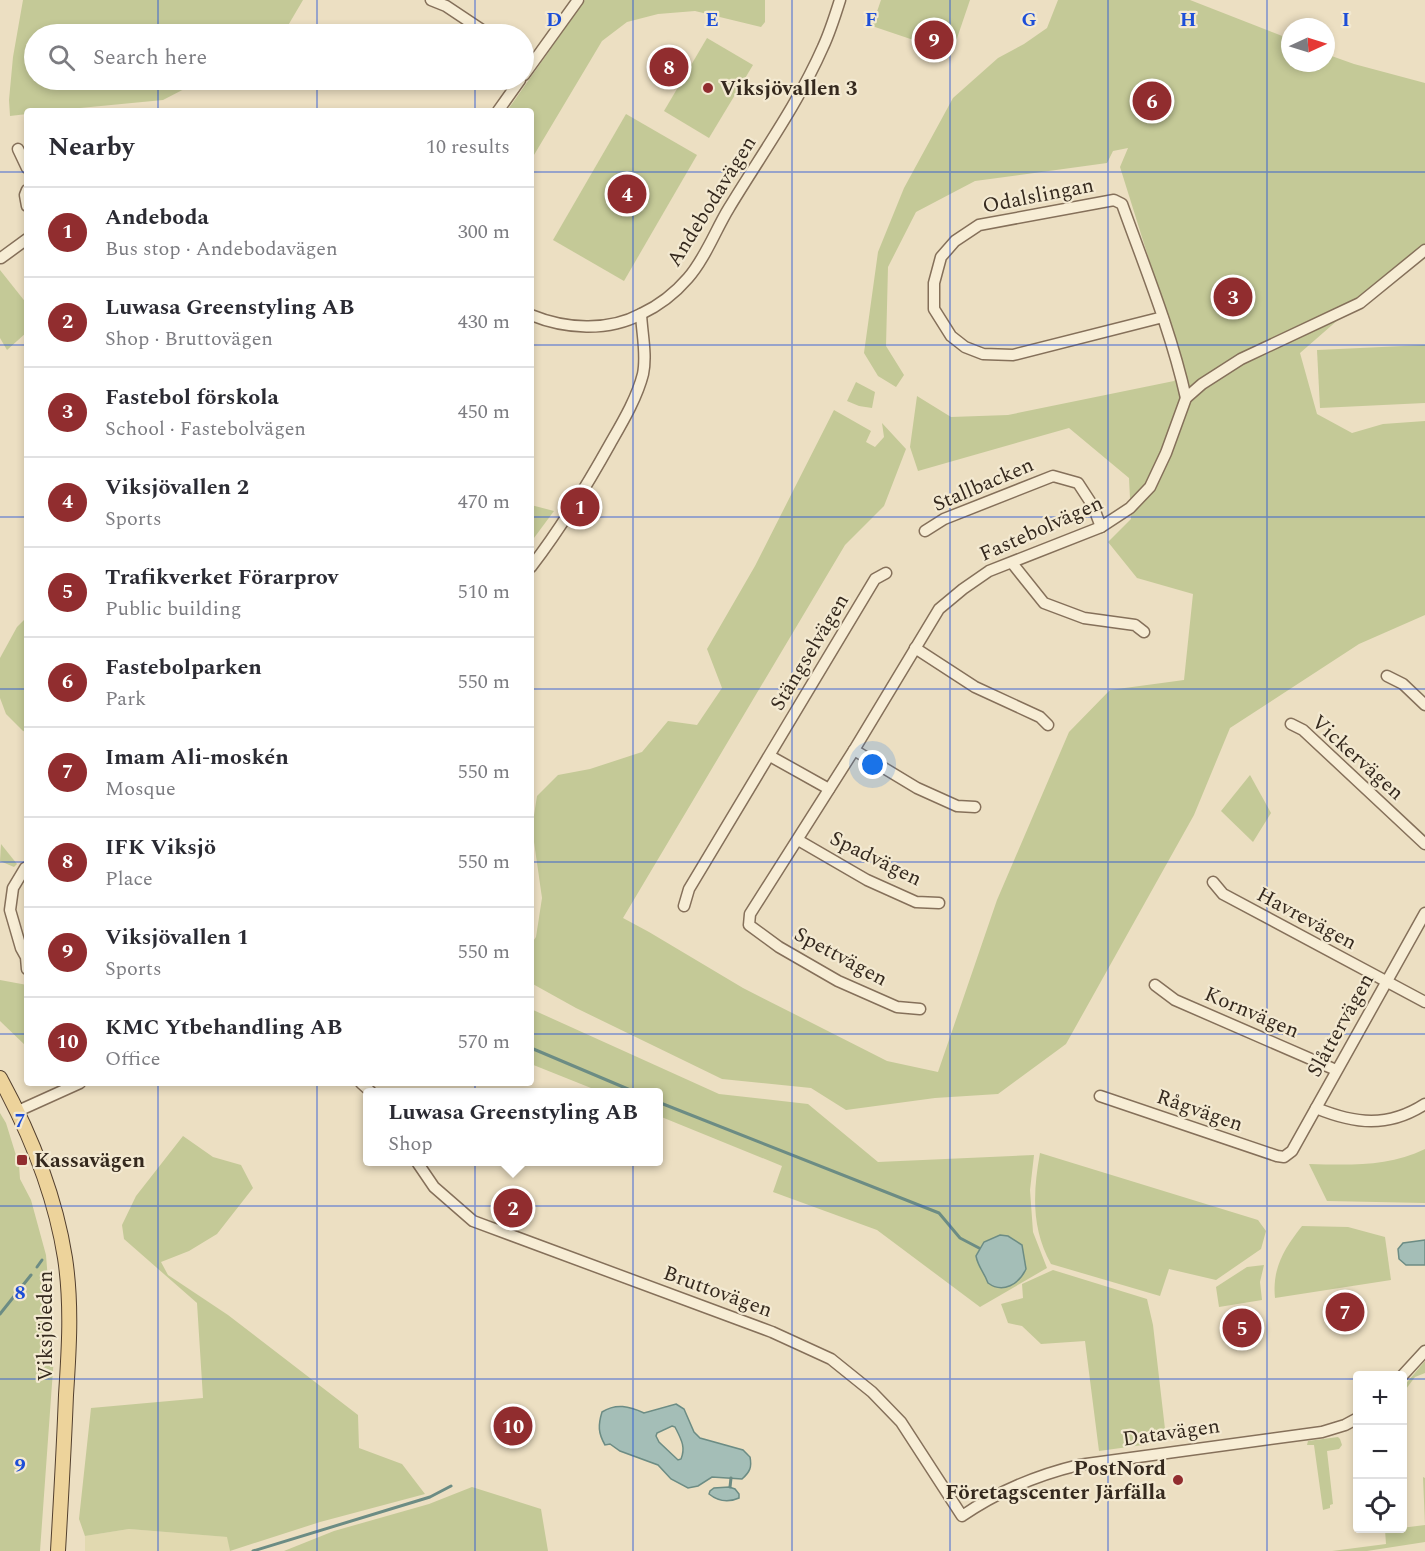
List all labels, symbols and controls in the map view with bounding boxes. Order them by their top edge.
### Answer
text: D [546,5,562,35]
text: E [705,5,719,35]
text: F [865,5,877,35]
text: G [1021,5,1037,35]
text: H [1180,5,1196,35]
text: I [1342,5,1350,35]
pin: 9 [914,18,954,63]
north arrow [1281,18,1335,72]
search box [24,24,534,90]
icon: search [45,41,78,74]
text: Search here [93,41,207,74]
pin: 8 [650,44,688,90]
place label: Viksjövallen 3 [720,73,858,105]
pin: 6 [1132,78,1172,124]
marker: Viksjövallen 3 [701,81,715,95]
text: Nearby [48,127,134,167]
street label: Andebodavägen [659,130,765,273]
text: 10 results [426,132,510,162]
street label: Odalslingan [980,170,1097,222]
pin: 4 [608,172,646,216]
text: Andeboda [105,201,209,234]
text: 1 [62,217,73,247]
text: 300 m [458,217,510,247]
text: Bus stop · Andebodavägen [105,234,338,264]
pin: 3 [1214,274,1252,320]
text: Luwasa Greenstyling AB [105,291,354,324]
text: 2 [62,307,73,337]
text: 430 m [458,307,510,337]
text: Shop · Bruttovägen [105,324,273,354]
text: Fastebol förskola [105,381,279,414]
text: 3 [62,397,73,427]
text: 450 m [458,397,510,427]
text: School · Fastebolvägen [105,414,306,444]
street label: Stallbacken [928,449,1039,521]
text: Viksjövallen 2 [105,471,249,504]
pin: 1 [560,484,600,530]
text: 4 [62,487,73,517]
text: 470 m [458,487,510,517]
street label: Fastebolvägen [974,487,1108,570]
text: Sports [105,504,162,534]
text: Trafikverket Förarprov [105,561,338,594]
text: 5 [62,577,73,607]
text: 510 m [458,577,510,607]
street label: Stängselvägen [762,588,857,717]
text: Public building [105,594,241,624]
text: Fastebolparken [105,651,262,684]
text: 6 [62,667,73,697]
text: 550 m [458,667,510,697]
text: Park [105,684,146,714]
street label: Vickervägen [1304,707,1411,808]
text: Imam Ali-moskén [105,741,289,774]
your location [858,750,887,779]
text: 7 [62,757,73,787]
text: 550 m [458,757,510,787]
text: Mosque [105,774,176,804]
street label: Spadvägen [824,823,927,895]
text: IFK Viksjö [105,831,216,864]
text: 8 [62,847,73,877]
text: 550 m [458,847,510,877]
text: Place [105,864,153,894]
street label: Havrevägen [1251,879,1362,959]
street label: Spettvägen [788,919,893,995]
text: Viksjövallen 1 [105,921,249,954]
text: 9 [62,937,73,967]
text: 550 m [458,937,510,967]
text: Sports [105,954,162,984]
street label: Slåttervägen [1299,967,1383,1083]
street label: Kornvägen [1199,979,1304,1047]
text: KMC Ytbehandling AB [105,1011,342,1044]
text: 10 [56,1027,79,1057]
text: 570 m [458,1027,510,1057]
text: Office [105,1044,161,1074]
street label: Rågvägen [1152,1081,1247,1141]
popup [363,1088,663,1166]
text: Luwasa Greenstyling AB [388,1096,638,1129]
text: 7 [14,1106,26,1136]
text: Shop [388,1129,433,1159]
place label: Kassavägen [34,1145,145,1177]
marker: Kassavägen [15,1153,29,1167]
pin: 2 [494,1186,532,1230]
street label: Bruttovägen [659,1257,777,1326]
street label: Viksjöleden [30,1271,62,1381]
text: 8 [14,1278,26,1308]
pin: 7 [1326,1290,1364,1334]
pin: 5 [1222,1306,1262,1350]
map controls [1353,1371,1407,1533]
button: + [1353,1371,1407,1425]
pin: 10 [494,1404,532,1448]
street label: Datavägen [1120,1410,1222,1456]
button: − [1353,1425,1407,1479]
text: 9 [14,1451,26,1481]
place label: PostNord Företagscenter Järfälla [945,1453,1166,1509]
marker: PostNord Företagscenter Järfälla [1171,1473,1185,1487]
button: locate [1353,1479,1407,1533]

